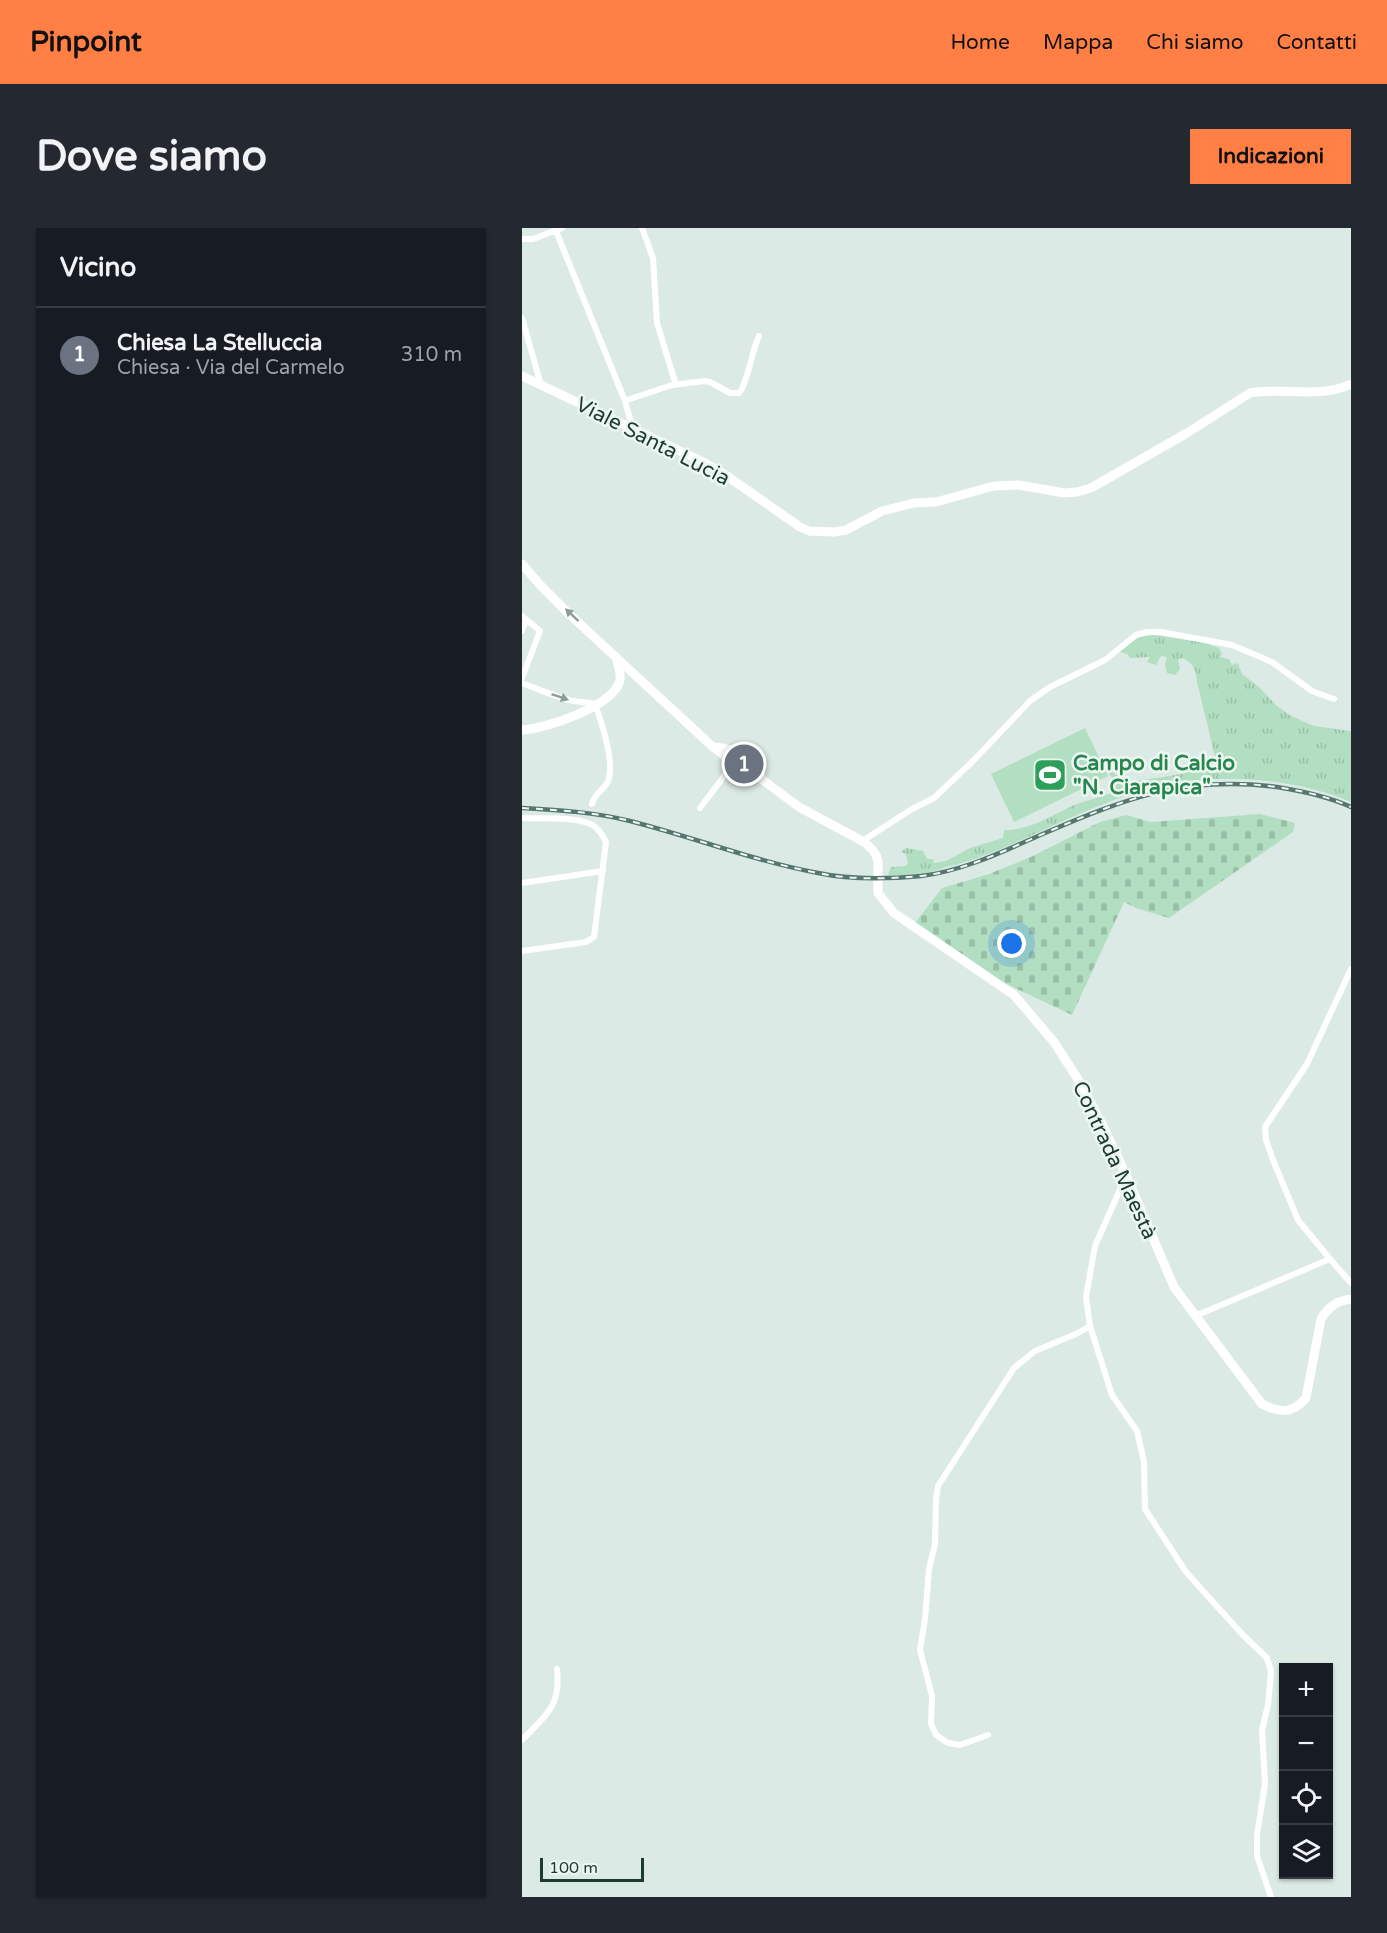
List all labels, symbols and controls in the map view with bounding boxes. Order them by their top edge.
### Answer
text: Pinpoint [30,25,142,59]
text: Home [950,30,1010,55]
text: Mappa [1043,30,1113,55]
text: Chi siamo [1146,30,1244,55]
text: Contatti [1277,30,1357,55]
button: Indicazioni [1190,129,1351,184]
text: Dove siamo [36,131,267,182]
text: Vicino [60,252,136,283]
text: Chiesa La Stelluccia [117,330,322,356]
text: 1 [73,343,86,367]
text: 310 m [401,343,462,367]
text: Chiesa · Via del Carmelo [117,356,345,380]
street label: Viale Santa Lucia [572,392,734,491]
one-way arrow [565,609,579,623]
one-way arrow [551,693,569,703]
pin: 1 [724,742,764,786]
place label: Campo di Calcio "N. Ciarapica" [1073,751,1235,800]
sports icon: Campo di Calcio "N. Ciarapica" [1032,757,1068,793]
your location [997,929,1026,958]
street label: Contrada Maestà [1067,1077,1162,1243]
map controls [1279,1663,1333,1879]
button: + [1279,1663,1333,1717]
button: − [1279,1717,1333,1771]
button: locate [1279,1771,1333,1825]
button: layers [1279,1825,1333,1879]
scale bar [540,1855,644,1882]
text: 100 m [549,1858,598,1878]

